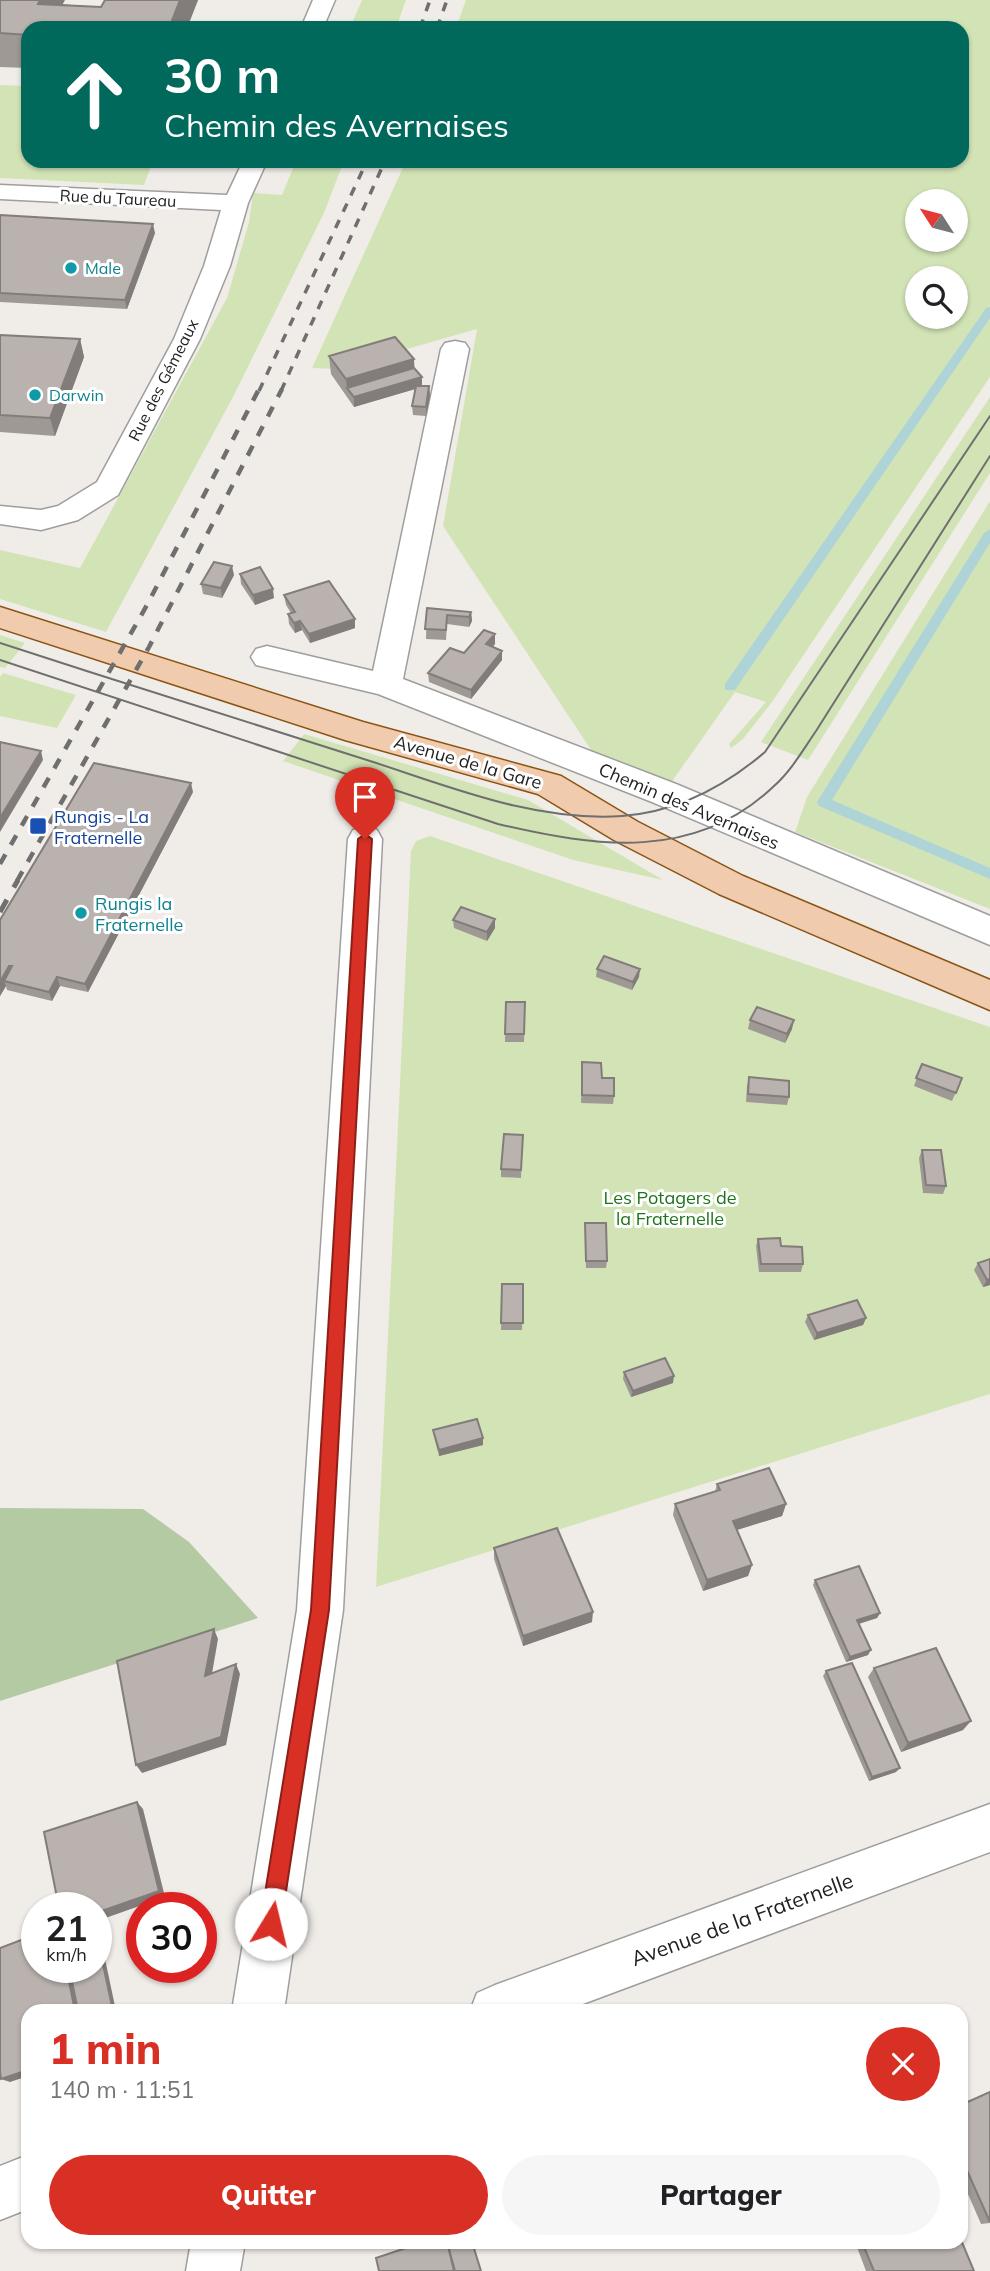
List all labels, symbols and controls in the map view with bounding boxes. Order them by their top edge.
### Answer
text: 30 m [164,44,280,105]
icon: ahead [49,49,140,140]
text: Chemin des Avernaises [164,105,509,145]
street label: Rue du Taureau [59,185,177,211]
north arrow [905,189,968,252]
map controls [905,189,968,329]
place label: Male [85,258,121,278]
marker: Male [63,260,79,276]
button: search [905,266,968,329]
street label: Rue des Gémeaux [124,315,203,444]
place label: Darwin [49,385,104,405]
marker: Darwin [27,387,43,403]
street label: Avenue de la Gare [391,730,545,794]
street label: Chemin des Avernaises [595,758,783,855]
pin [335,767,395,839]
icon: arrive [346,778,384,816]
place label: Rungis - La Fraternelle [54,805,149,849]
marker: Rungis - La Fraternelle [28,816,48,836]
place label: Rungis la Fraternelle [95,892,183,936]
marker: Rungis la Fraternelle [73,905,89,921]
park label: Les Potagers de la Fraternelle [603,1186,737,1230]
street label: Avenue de la Fraternelle [627,1867,857,1971]
position arrow [234,1887,308,1961]
speed limit sign: 30 [126,1892,217,1983]
text: 21 [45,1906,88,1950]
text: km/h [46,1943,87,1966]
text: 1 min [49,2022,162,2075]
button: close [866,2027,940,2101]
text: 140 m · 11:51 [49,2075,194,2104]
button: Quitter [49,2155,488,2235]
button: Partager [502,2155,940,2235]

